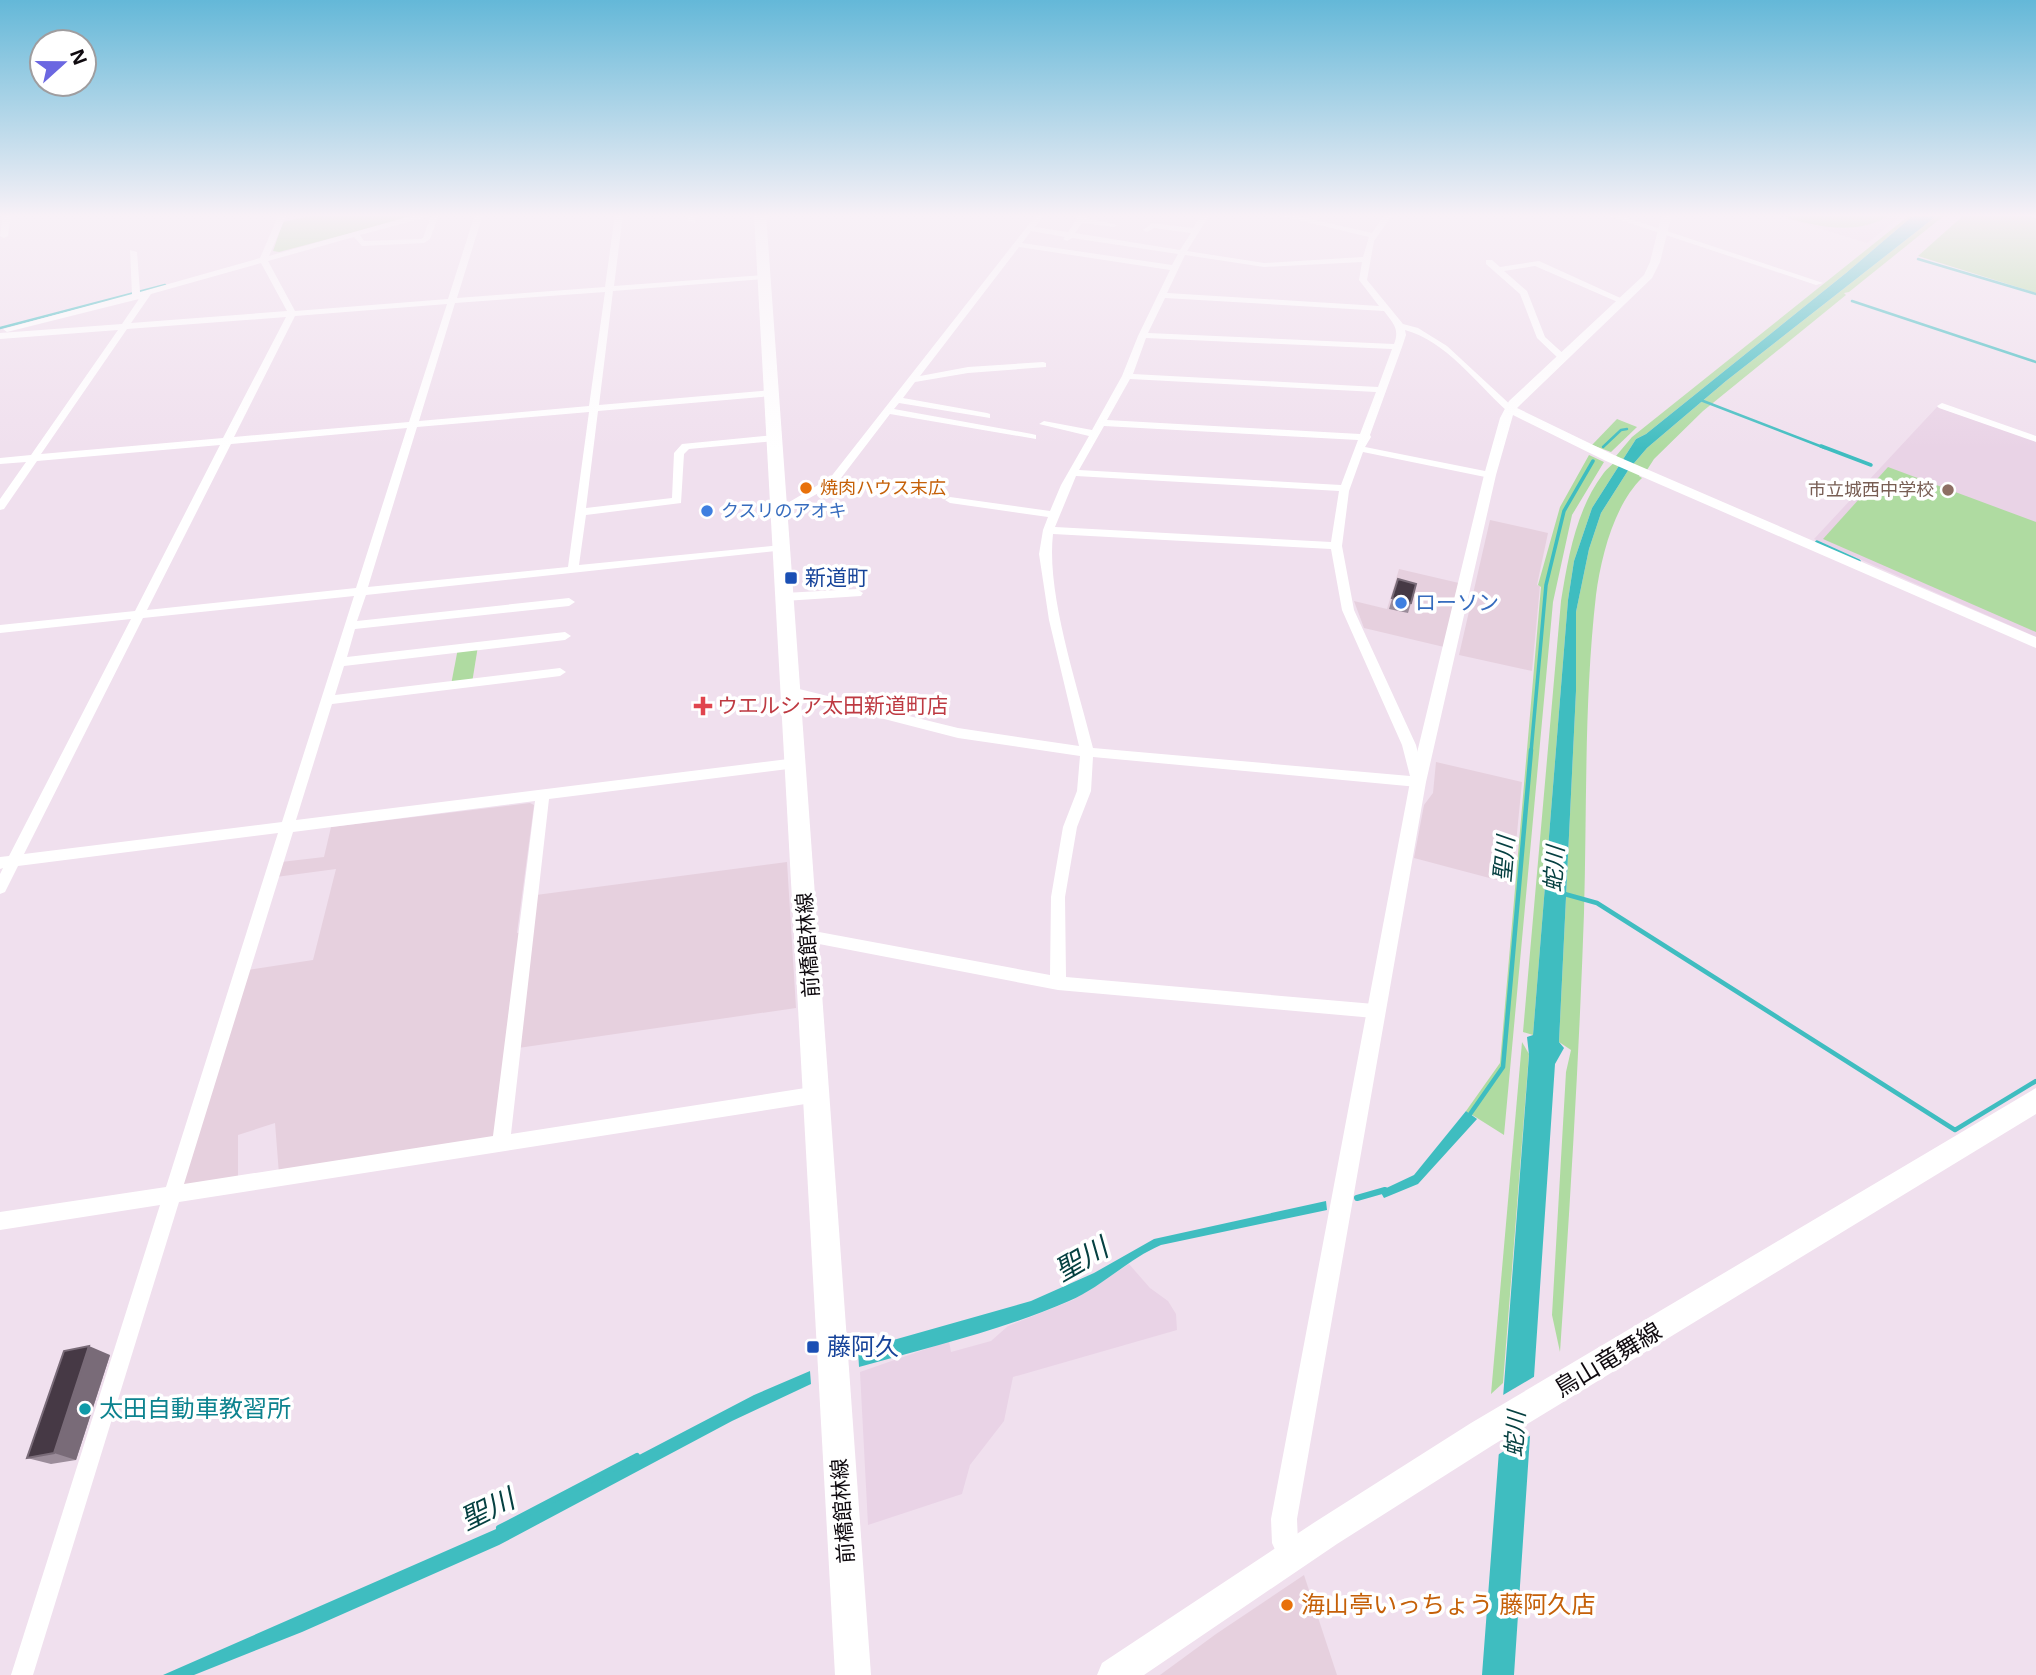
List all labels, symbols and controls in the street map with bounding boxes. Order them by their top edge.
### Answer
north arrow [28,28,98,98]
text: N [64,45,94,69]
place label: 焼肉ハウス末広 [820,475,946,499]
place label: 市立城西中学校 [1808,477,1934,501]
marker: 焼肉ハウス末広 [798,480,814,496]
marker: 市立城西中学校 [1940,482,1956,498]
place label: クスリのアオキ [721,498,846,522]
marker: クスリのアオキ [699,503,715,519]
place label: 新道町 [805,563,868,591]
marker: 新道町 [783,570,799,586]
place label: ローソン [1415,588,1499,616]
marker: ローソン [1393,595,1409,611]
place label: ウエルシア太田新道町店 [717,691,948,719]
marker: ウエルシア太田新道町店 [695,698,711,714]
water label: 聖川 [1485,832,1521,883]
water label: 蛇川 [1535,842,1571,893]
street label: 前橋館林線 [789,892,825,998]
water label: 聖川 [1047,1226,1117,1289]
street label: 鳥山竜舞線 [1547,1314,1667,1404]
place label: 藤阿久 [827,1329,899,1362]
marker: 藤阿久 [805,1339,821,1355]
place label: 太田自動車教習所 [99,1391,291,1424]
marker: 太田自動車教習所 [77,1401,93,1417]
water label: 蛇川 [1496,1407,1532,1458]
street label: 前橋館林線 [824,1458,860,1564]
water label: 聖川 [453,1477,523,1537]
place label: 海山亭いっちょう 藤阿久店 [1301,1587,1595,1620]
marker: 海山亭いっちょう 藤阿久店 [1279,1597,1295,1613]

